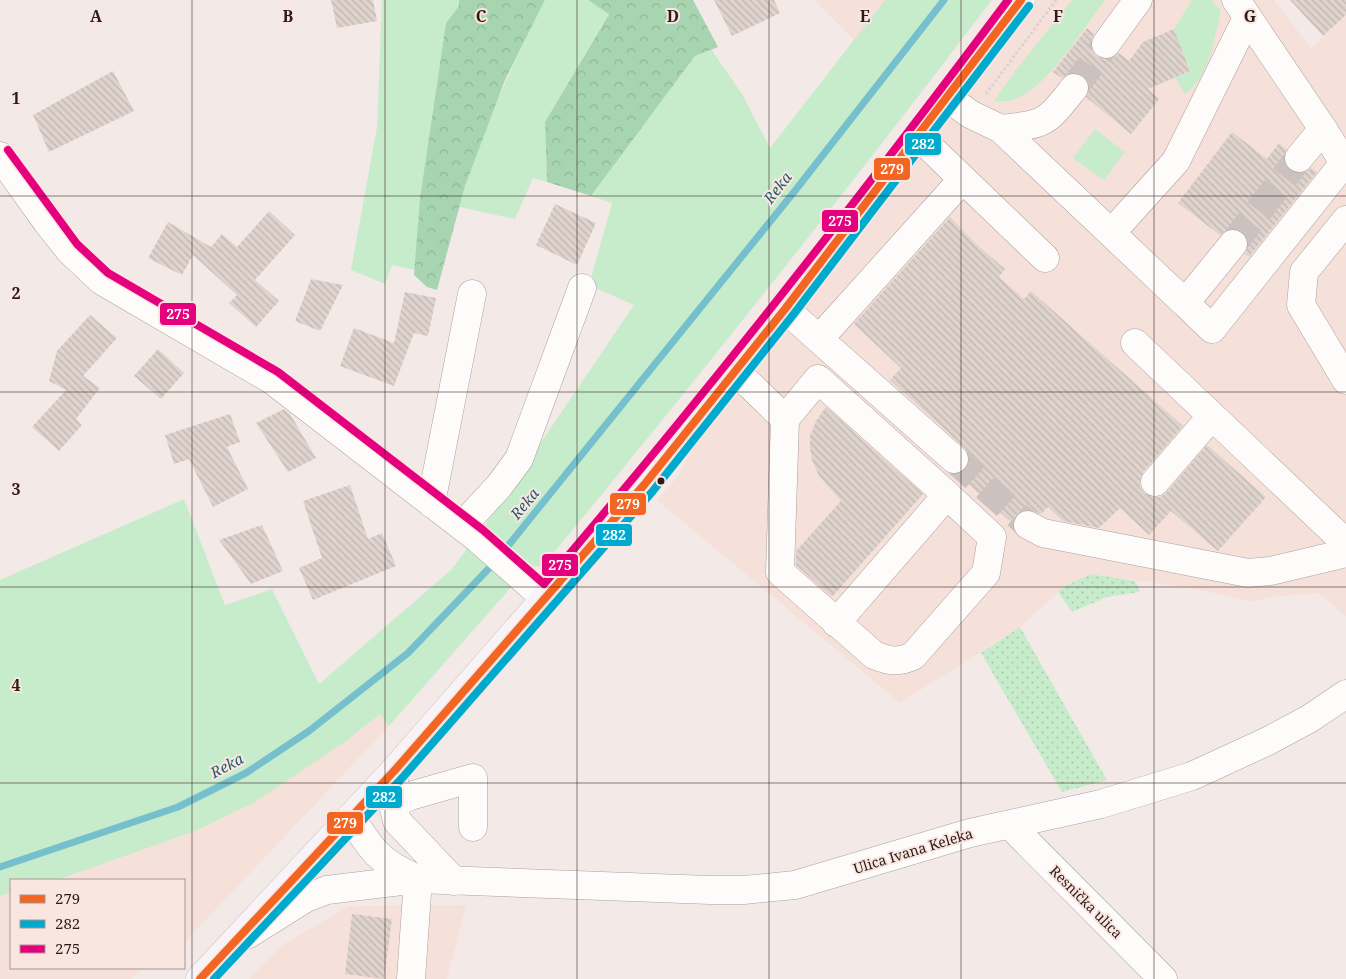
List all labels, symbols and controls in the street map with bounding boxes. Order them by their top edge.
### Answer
text: A [90,5,103,27]
text: B [283,5,294,27]
text: C [476,5,487,27]
text: D [667,5,679,27]
text: E [860,5,870,27]
text: F [1053,5,1063,27]
text: G [1244,5,1256,27]
text: 1 [11,87,21,109]
line badge: 282 [904,132,942,156]
text: 282 [911,134,935,153]
line badge: 279 [873,157,911,181]
text: 279 [880,159,904,178]
water label: Reka [758,167,796,208]
line badge: 275 [821,209,859,233]
text: 275 [828,211,852,230]
text: 2 [11,282,21,304]
line badge: 275 [159,302,197,326]
text: 275 [166,304,190,323]
unlabelled marker [656,476,666,486]
text: 3 [11,478,21,500]
water label: Reka [505,483,543,524]
line badge: 279 [609,492,647,516]
text: 279 [616,494,640,513]
line badge: 282 [595,523,633,547]
text: 282 [602,525,626,544]
line badge: 275 [541,553,579,577]
text: 275 [548,555,572,574]
text: 4 [11,674,21,696]
water label: Reka [206,748,247,783]
line badge: 282 [365,785,403,809]
text: 282 [372,787,396,806]
line badge: 279 [326,811,364,835]
text: 279 [333,813,357,832]
street label: Ulica Ivana Keleka [851,823,975,878]
street label: Resnička ulica [1046,861,1127,942]
legend [10,879,185,969]
text: 279 [55,888,80,908]
text: 282 [55,913,80,933]
text: 275 [55,938,80,958]

